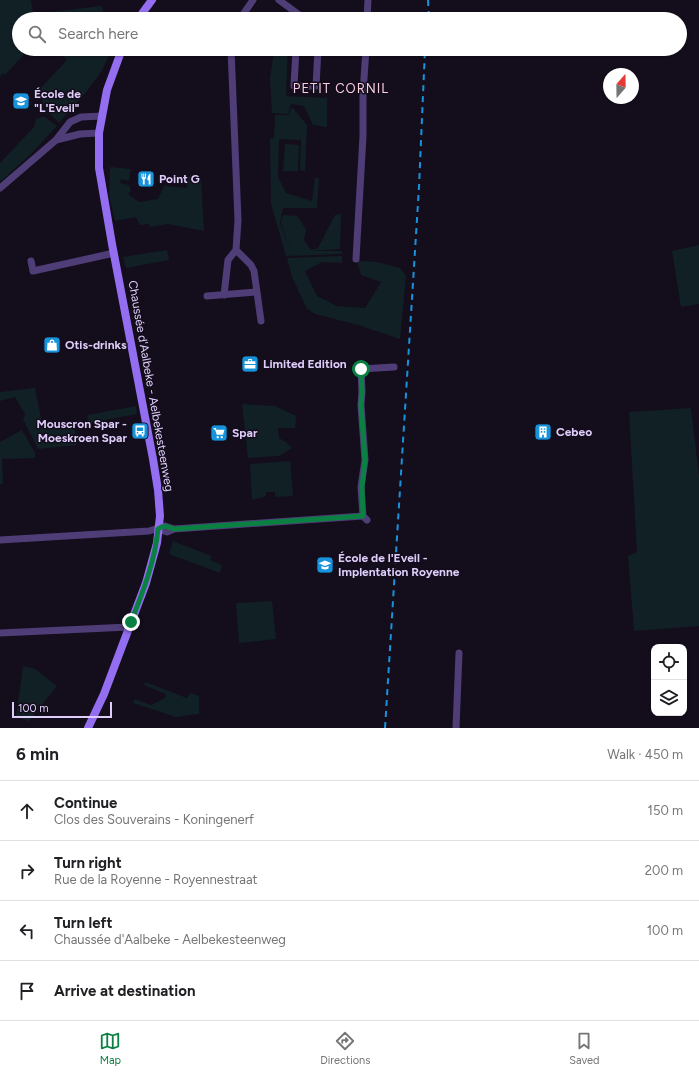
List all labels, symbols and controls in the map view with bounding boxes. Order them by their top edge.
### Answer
search box [12,12,687,56]
icon: search [26,23,48,45]
text: Search here [58,25,138,43]
north arrow [603,68,639,104]
district label: PETIT CORNIL [293,81,389,96]
place label: École de "L'Eveil" [34,87,81,115]
school or university icon: École de "L'Eveil" [11,91,31,111]
restaurant icon: Point G [136,169,156,189]
place label: Point G [159,172,200,186]
street label: Chaussée d'Aalbeke - Aelbekesteenweg [126,279,176,493]
shop icon: Otis-drinks [42,335,62,355]
place label: Otis-drinks [65,338,127,352]
office icon: Limited Edition [240,354,260,374]
place label: Limited Edition [263,357,347,371]
route start [352,360,370,378]
place label: Mouscron Spar - Moeskroen Spar [36,417,127,445]
bus stop icon: Mouscron Spar - Moeskroen Spar [130,421,150,441]
building icon: Cebeo [533,422,553,442]
supermarket icon: Spar [209,423,229,443]
place label: Cebeo [556,425,592,439]
place label: Spar [232,426,258,440]
place label: École de l'Eveil - Implentation Royenne [338,551,460,579]
school or university icon: École de l'Eveil - Implentation Royenne [315,555,335,575]
route end [122,613,140,631]
map controls [651,644,687,716]
button: locate [651,644,687,680]
button: layers [651,680,687,716]
scale bar [12,700,112,719]
text: 100 m [18,702,49,715]
text: 6 min [16,744,59,764]
text: Walk · 450 m [607,747,683,762]
text: Continue [54,794,117,812]
icon: ahead [16,800,38,822]
text: 150 m [648,803,683,818]
text: Clos des Souverains - Koningenerf [54,812,254,827]
text: Turn right [54,854,122,872]
icon: right [16,860,38,882]
text: 200 m [645,863,683,878]
text: Rue de la Royenne - Royennestraat [54,872,258,887]
text: Turn left [54,914,112,932]
icon: left [16,920,38,942]
text: 100 m [647,923,683,938]
text: Chaussée d'Aalbeke - Aelbekesteenweg [54,932,286,947]
icon: arrive [16,980,38,1002]
text: Arrive at destination [54,982,195,1000]
tab: Map [99,1030,121,1067]
tab: Directions [320,1030,370,1067]
tab: Saved [569,1030,600,1067]

